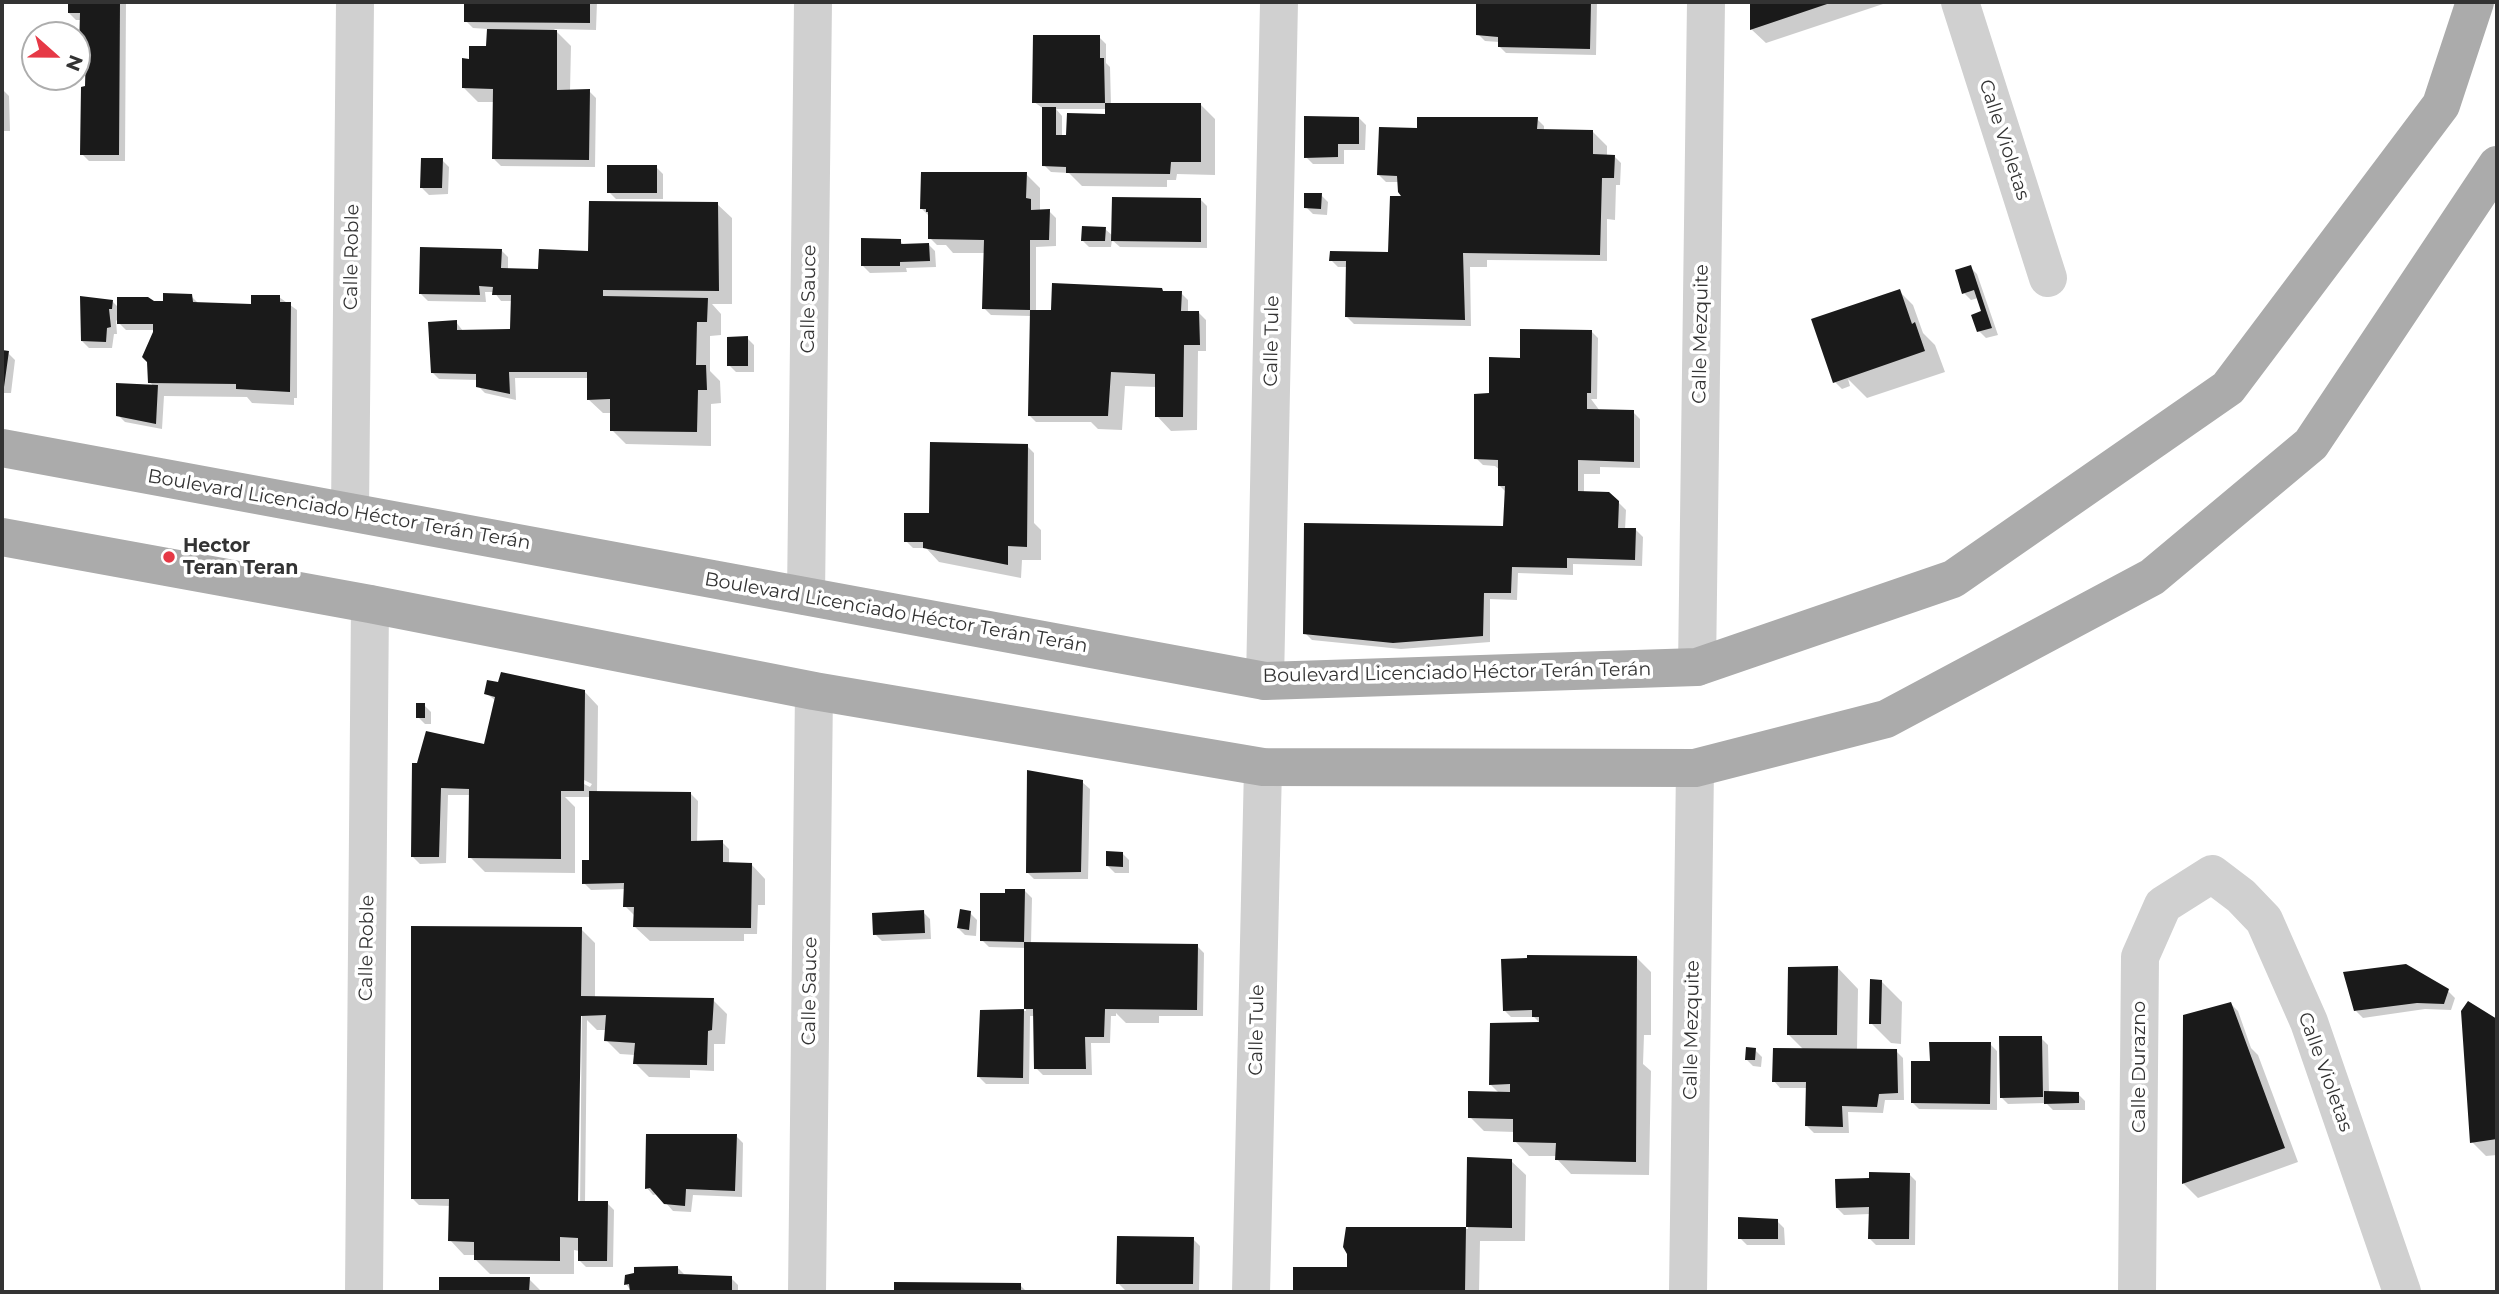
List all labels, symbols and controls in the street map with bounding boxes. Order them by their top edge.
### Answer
north arrow [21,21,91,91]
text: N [61,52,88,74]
street label: Calle Violetas [1974,77,2034,203]
street label: Calle Roble [340,204,364,310]
street label: Calle Sauce [797,244,821,354]
street label: Calle Mezquite [1688,264,1714,404]
street label: Calle Tule [1260,295,1284,387]
street label: Boulevard Licenciado Héctor Terán Terán [146,465,532,555]
place label: Hector Teran Teran [183,535,298,579]
marker: Hector Teran Teran [161,549,177,565]
street label: Boulevard Licenciado Héctor Terán Terán [703,568,1089,658]
street label: Boulevard Licenciado Héctor Terán Terán [1263,658,1651,688]
street label: Calle Roble [355,895,379,1001]
street label: Calle Sauce [798,936,822,1046]
street label: Calle Mezquite [1679,960,1705,1100]
street label: Calle Tule [1245,984,1269,1076]
street label: Calle Durazno [2128,1001,2150,1133]
street label: Calle Violetas [2293,1009,2357,1135]

